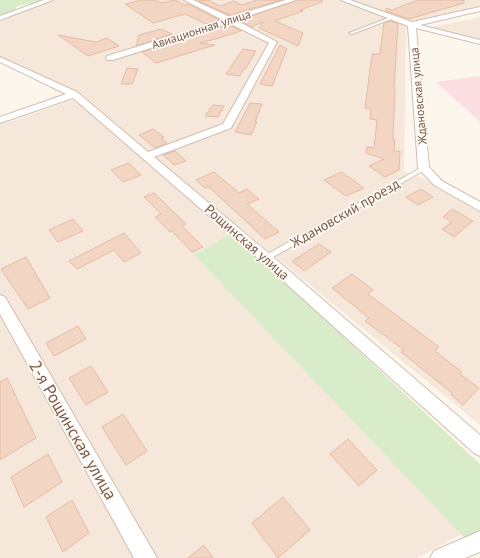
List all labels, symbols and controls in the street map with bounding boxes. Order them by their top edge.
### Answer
street label: Авиационная улица [149,6,253,52]
street label: Ждановская улица [406,47,430,146]
street label: Ждановский проезд [286,174,403,252]
street label: Рощинская улица [201,200,293,284]
street label: 2-я Рощинская улица [24,356,122,504]

